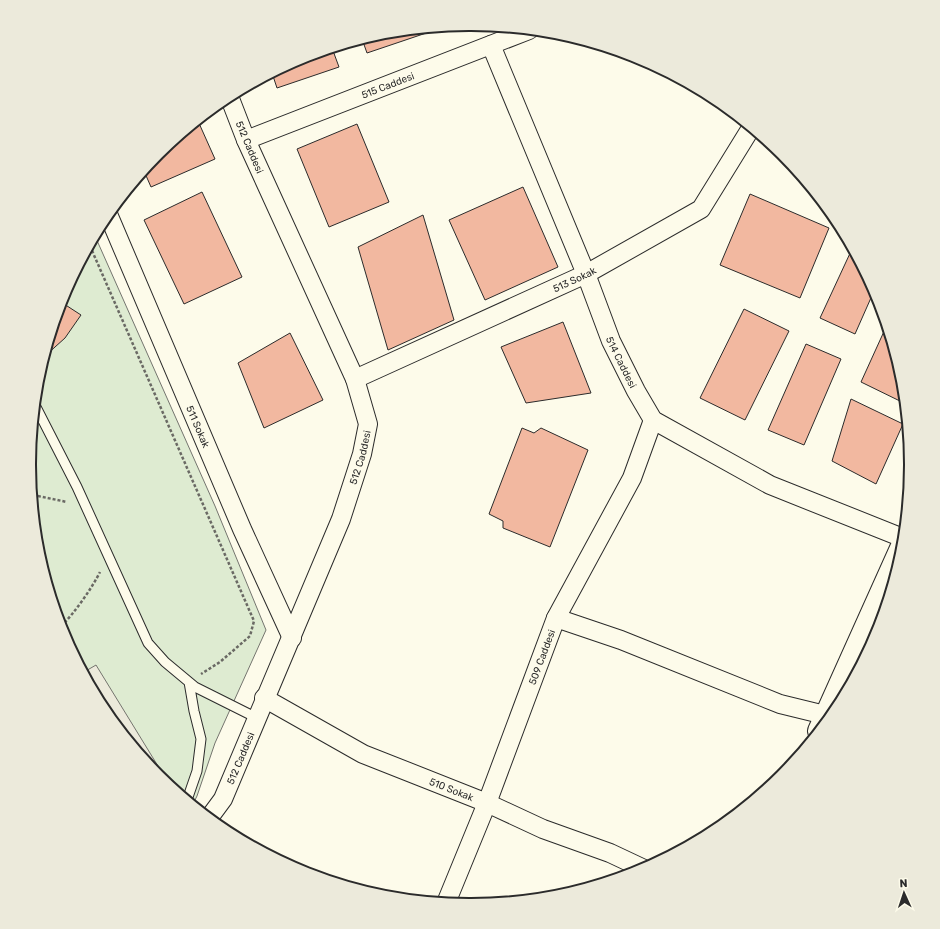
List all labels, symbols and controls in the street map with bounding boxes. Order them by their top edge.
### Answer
street label: 515 Caddesi [360,70,416,102]
street label: 512 Caddesi [233,119,265,175]
street label: 513 Sokak [551,264,599,295]
street label: 514 Caddesi [603,335,639,390]
street label: 511 Sokak [183,404,212,451]
street label: 512 Caddesi [348,429,374,486]
street label: 509 Caddesi [527,628,558,687]
street label: 512 Caddesi [225,730,258,786]
street label: 510 Sokak [427,776,476,804]
north arrow [884,873,924,913]
text: N [899,877,908,890]

